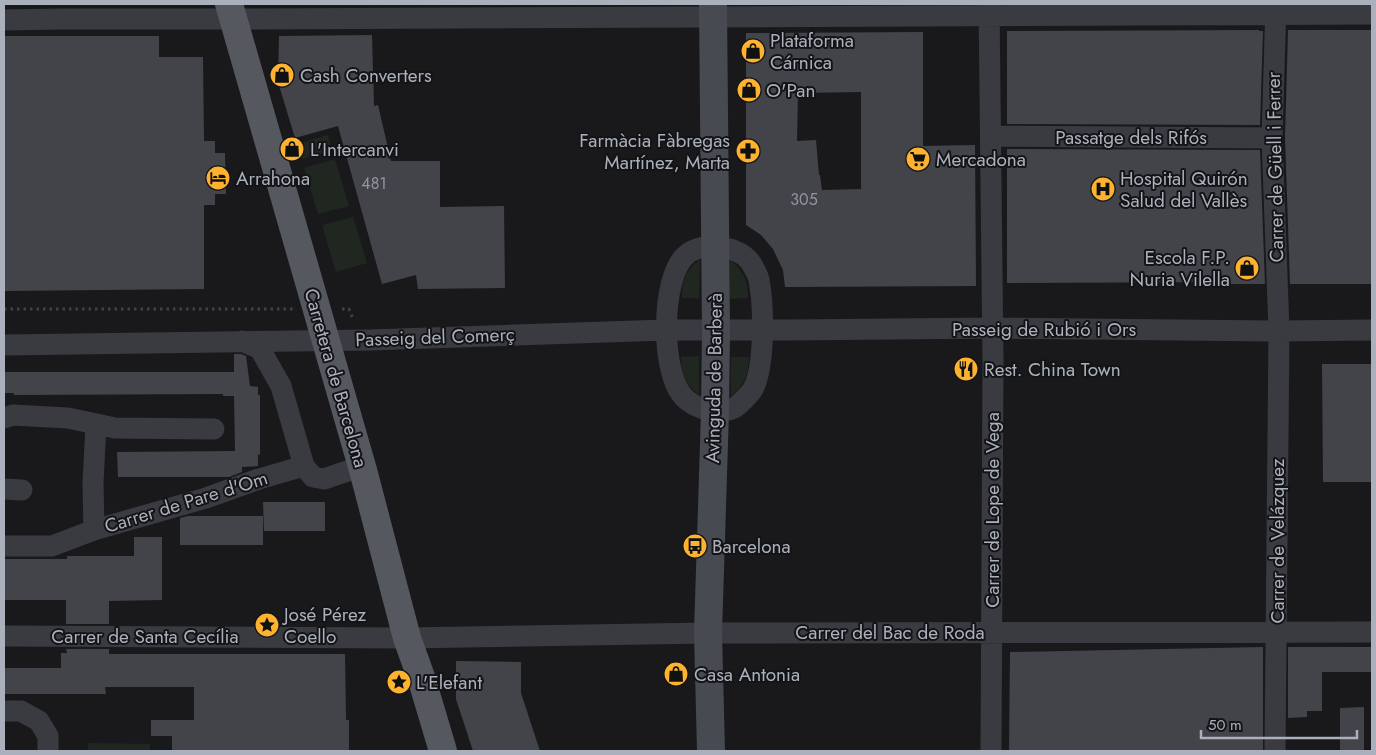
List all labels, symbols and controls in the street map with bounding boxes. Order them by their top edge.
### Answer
place label: Plataforma Cárnica [770,27,854,76]
shop icon: Plataforma Cárnica [740,38,766,64]
shop icon: Cash Converters [269,62,295,88]
place label: Cash Converters [300,62,432,89]
street label: Carrer de Güell i Ferrer [1260,71,1290,263]
shop icon: O'Pan [736,77,762,103]
place label: O'Pan [766,77,815,104]
street label: Passatge dels Rifós [1055,124,1207,151]
place label: Farmàcia Fàbregas Martínez, Marta [579,127,730,176]
shop icon: L'Intercanvi [279,136,305,162]
place label: L'Intercanvi [310,136,399,163]
pharmacy icon: Farmàcia Fàbregas Martínez, Marta [735,138,761,164]
supermarket icon: Mercadona [905,146,931,172]
place label: Mercadona [936,146,1026,173]
hotel icon: Arrahona [205,165,231,191]
place label: Arrahona [236,165,310,192]
place label: Hospital Quirón Salud del Vallès [1120,165,1248,214]
house number: 481 [361,172,387,195]
hospital icon: Hospital Quirón Salud del Vallès [1090,176,1116,202]
house number: 305 [790,188,818,211]
place label: Escola F.P. Nuria Vilella [1129,244,1230,293]
shop icon: Escola F.P. Nuria Vilella [1234,255,1260,281]
street label: Carretera de Barcelona [297,285,375,471]
street label: Avinguda de Barberà [699,293,729,463]
street label: Passeig de Rubió i Ors [952,316,1136,343]
street label: Passeig del Comerç [355,321,515,353]
restaurant icon: Rest. China Town [953,356,979,382]
place label: Rest. China Town [984,356,1121,383]
street label: Carrer de Lope de Vega [979,412,1006,608]
street label: Carrer de Velázquez [1264,458,1291,624]
street label: Carrer de Pare d'Om [101,464,271,540]
bus stop icon: Barcelona [682,533,708,559]
place label: Barcelona [712,533,791,560]
place label: José Pérez Coello [281,601,366,650]
place icon: José Pérez Coello [254,612,280,638]
street label: Carrer del Bac de Roda [795,619,985,646]
street label: Carrer de Santa Cecília [51,623,239,650]
shop icon: Casa Antonia [663,661,689,687]
place label: Casa Antonia [694,661,800,688]
place icon: L'Elefant [386,669,412,695]
place label: L'Elefant [416,669,482,696]
scale bar [1201,708,1357,740]
text: 50 m [1208,714,1242,736]

